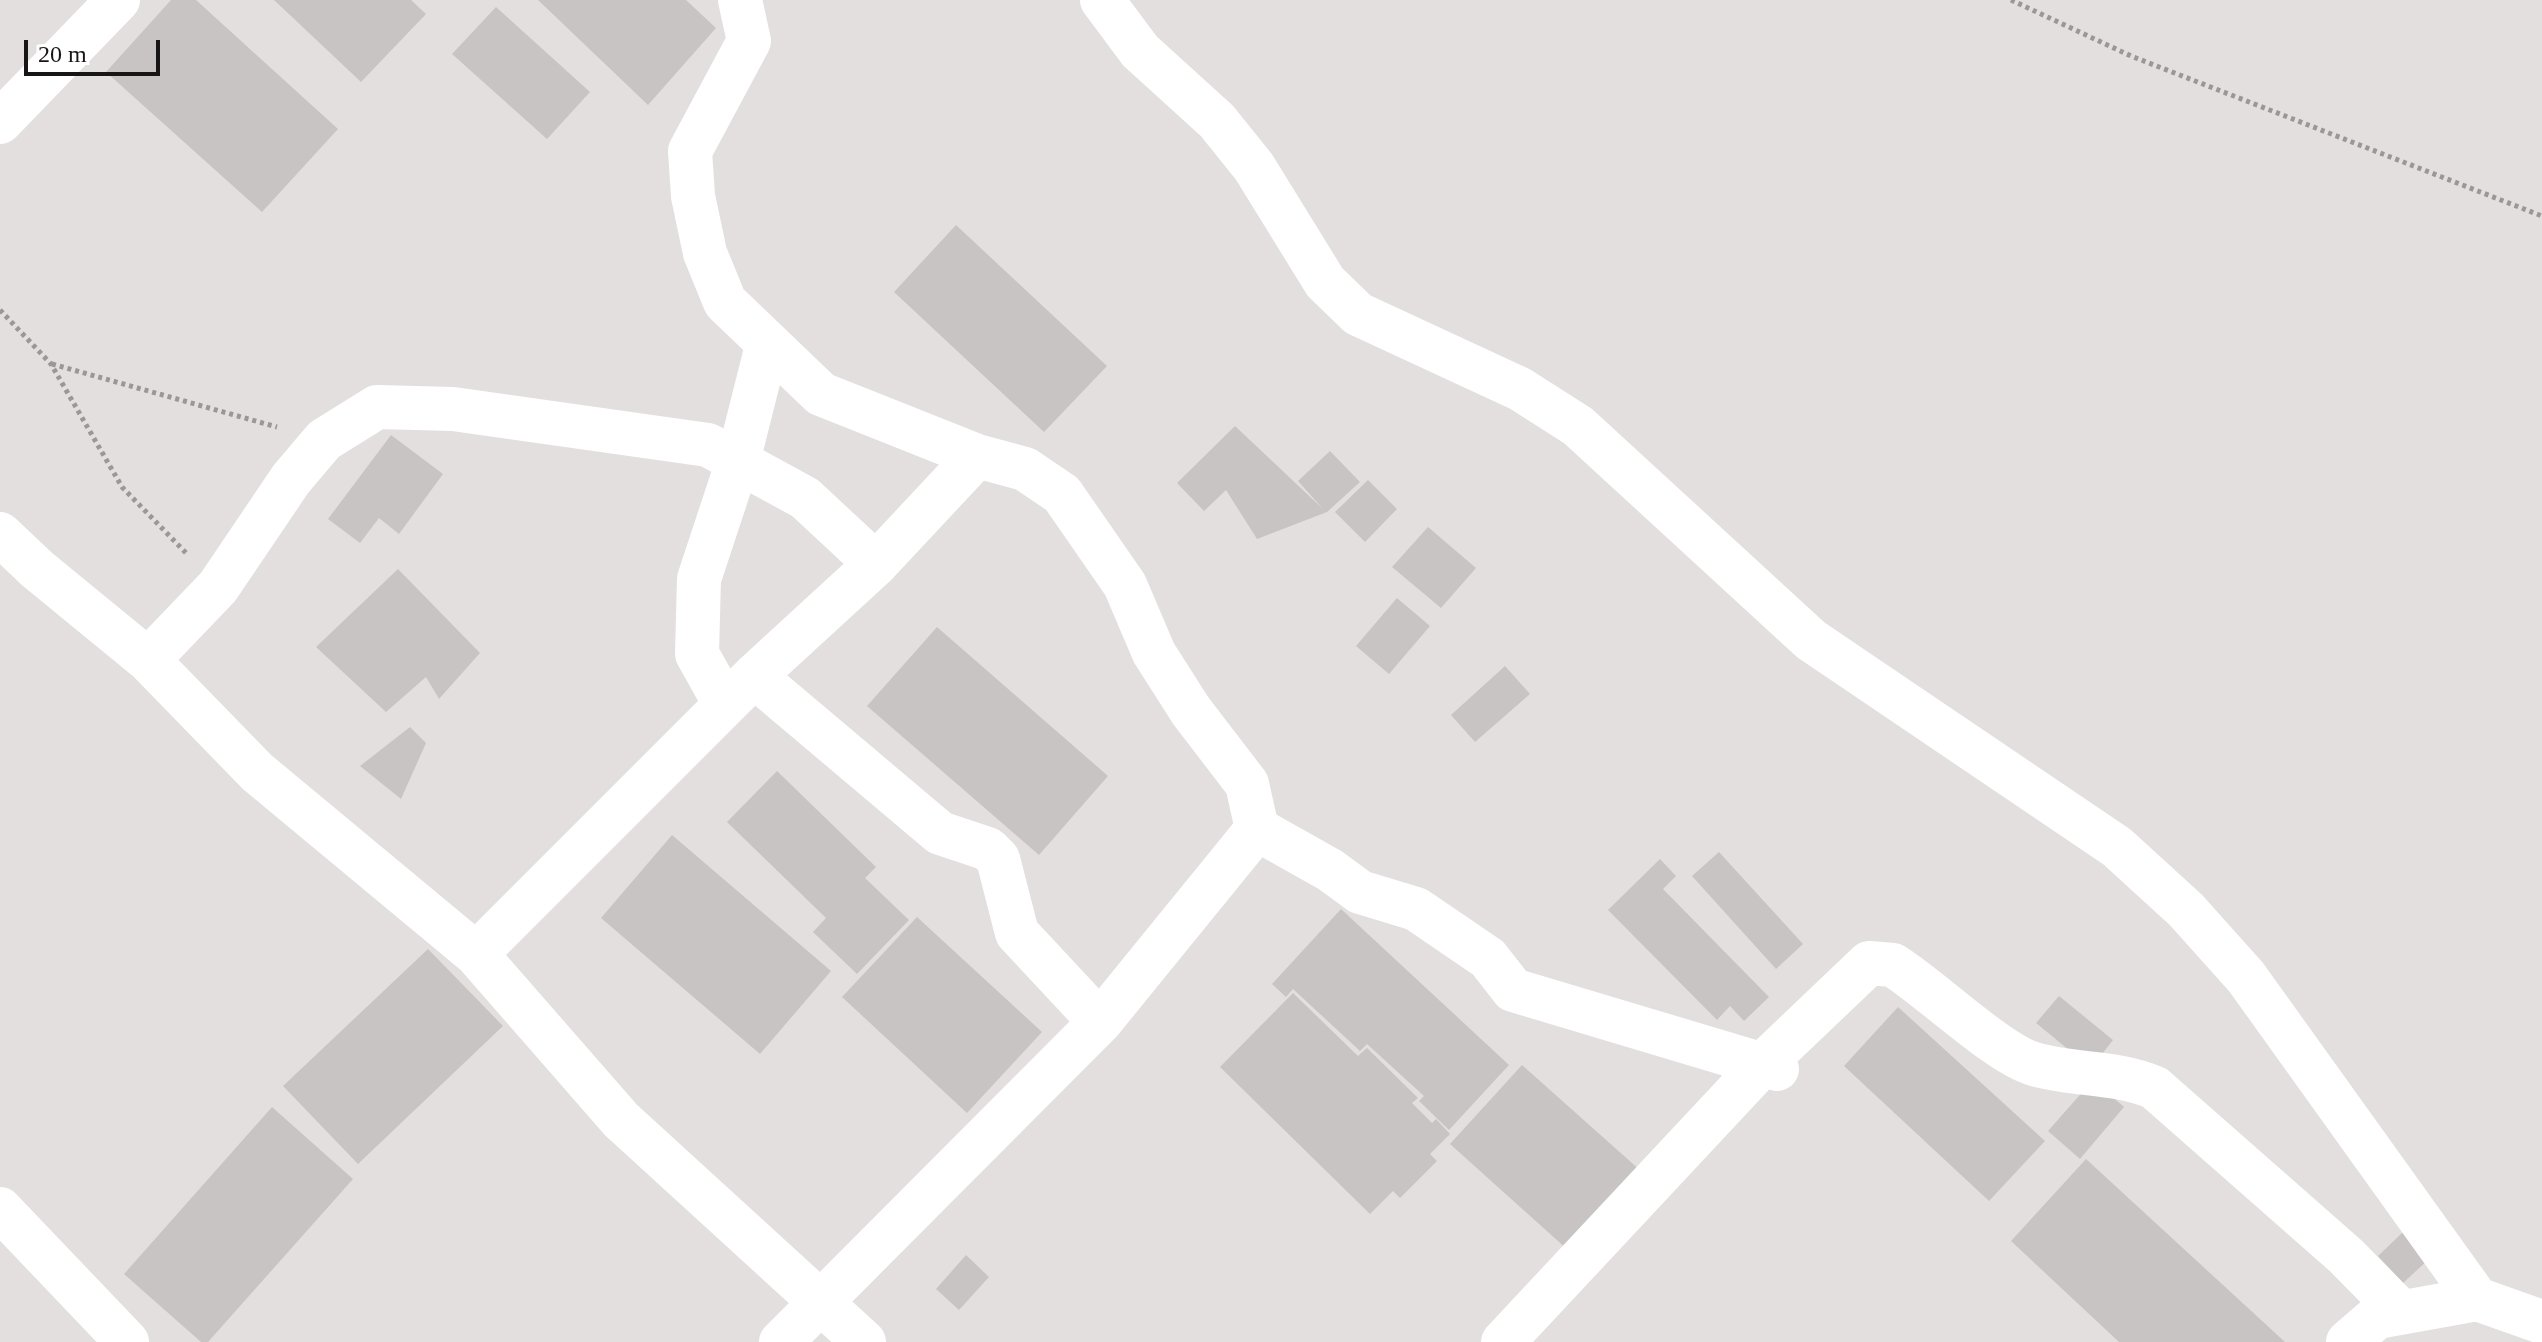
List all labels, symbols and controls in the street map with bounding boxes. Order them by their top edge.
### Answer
scale bar [28,24,164,74]
text: 20 m [38,41,87,67]

